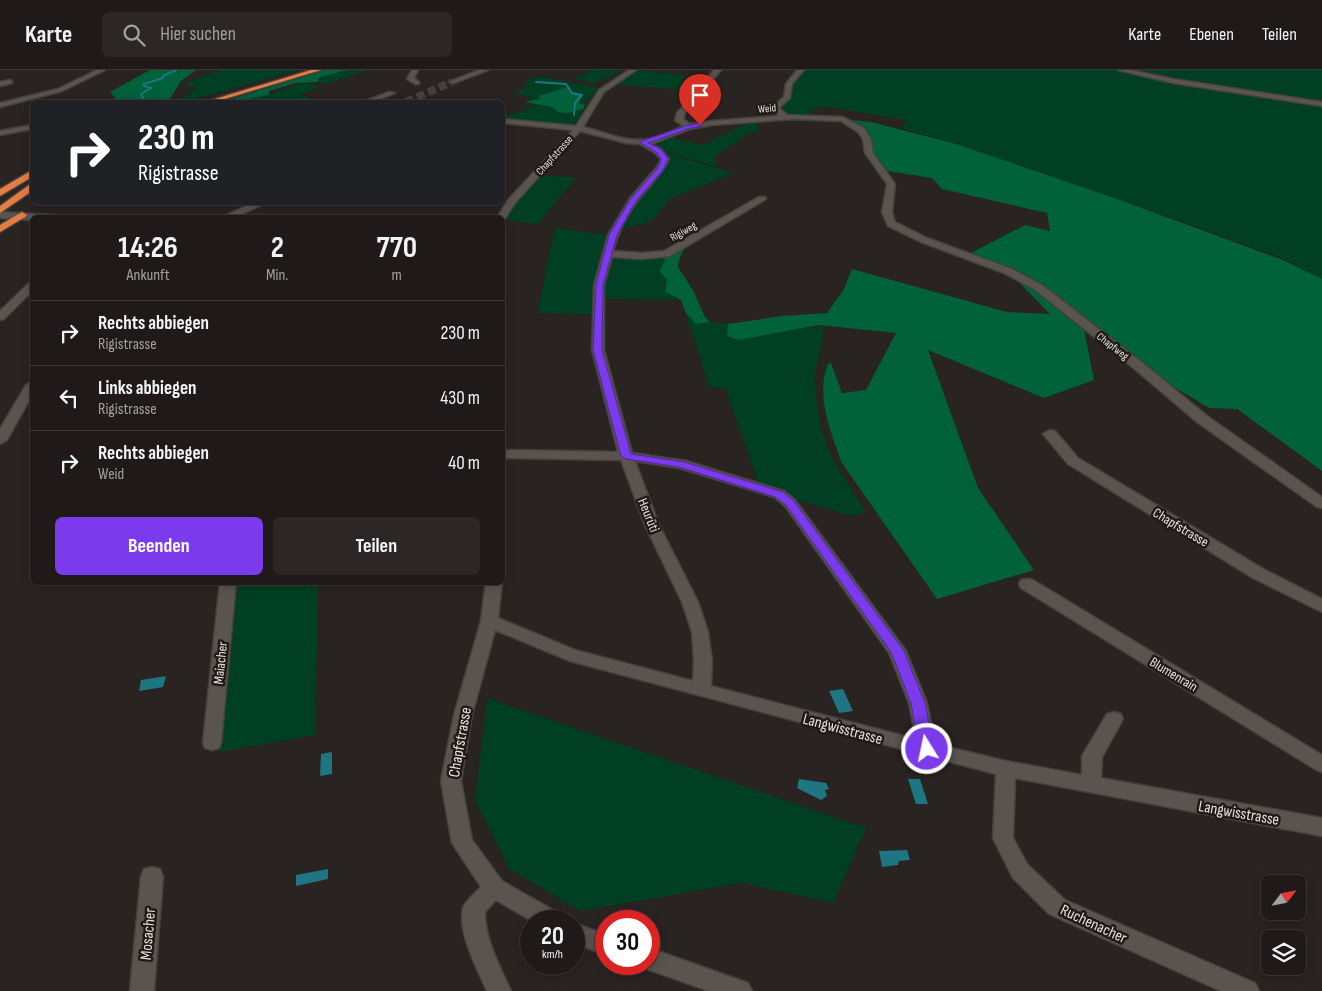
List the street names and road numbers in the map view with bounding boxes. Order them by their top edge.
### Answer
street label: Weid [757,101,777,116]
street label: Chapfstrasse [533,133,575,178]
street label: Rigiweg [668,218,699,244]
street label: Chapfweg [1094,330,1132,363]
street label: Heurüti [634,496,663,535]
street label: Chapfstrasse [1150,504,1212,551]
street label: Maiacher [210,641,231,685]
street label: Blumenrain [1147,653,1201,695]
street label: Chapfstrasse [445,706,476,779]
street label: Langwisstrasse [801,710,884,749]
street label: Langwisstrasse [1197,797,1281,830]
street label: Ruchenacher [1057,901,1130,948]
street label: Mosacher [137,907,160,961]

